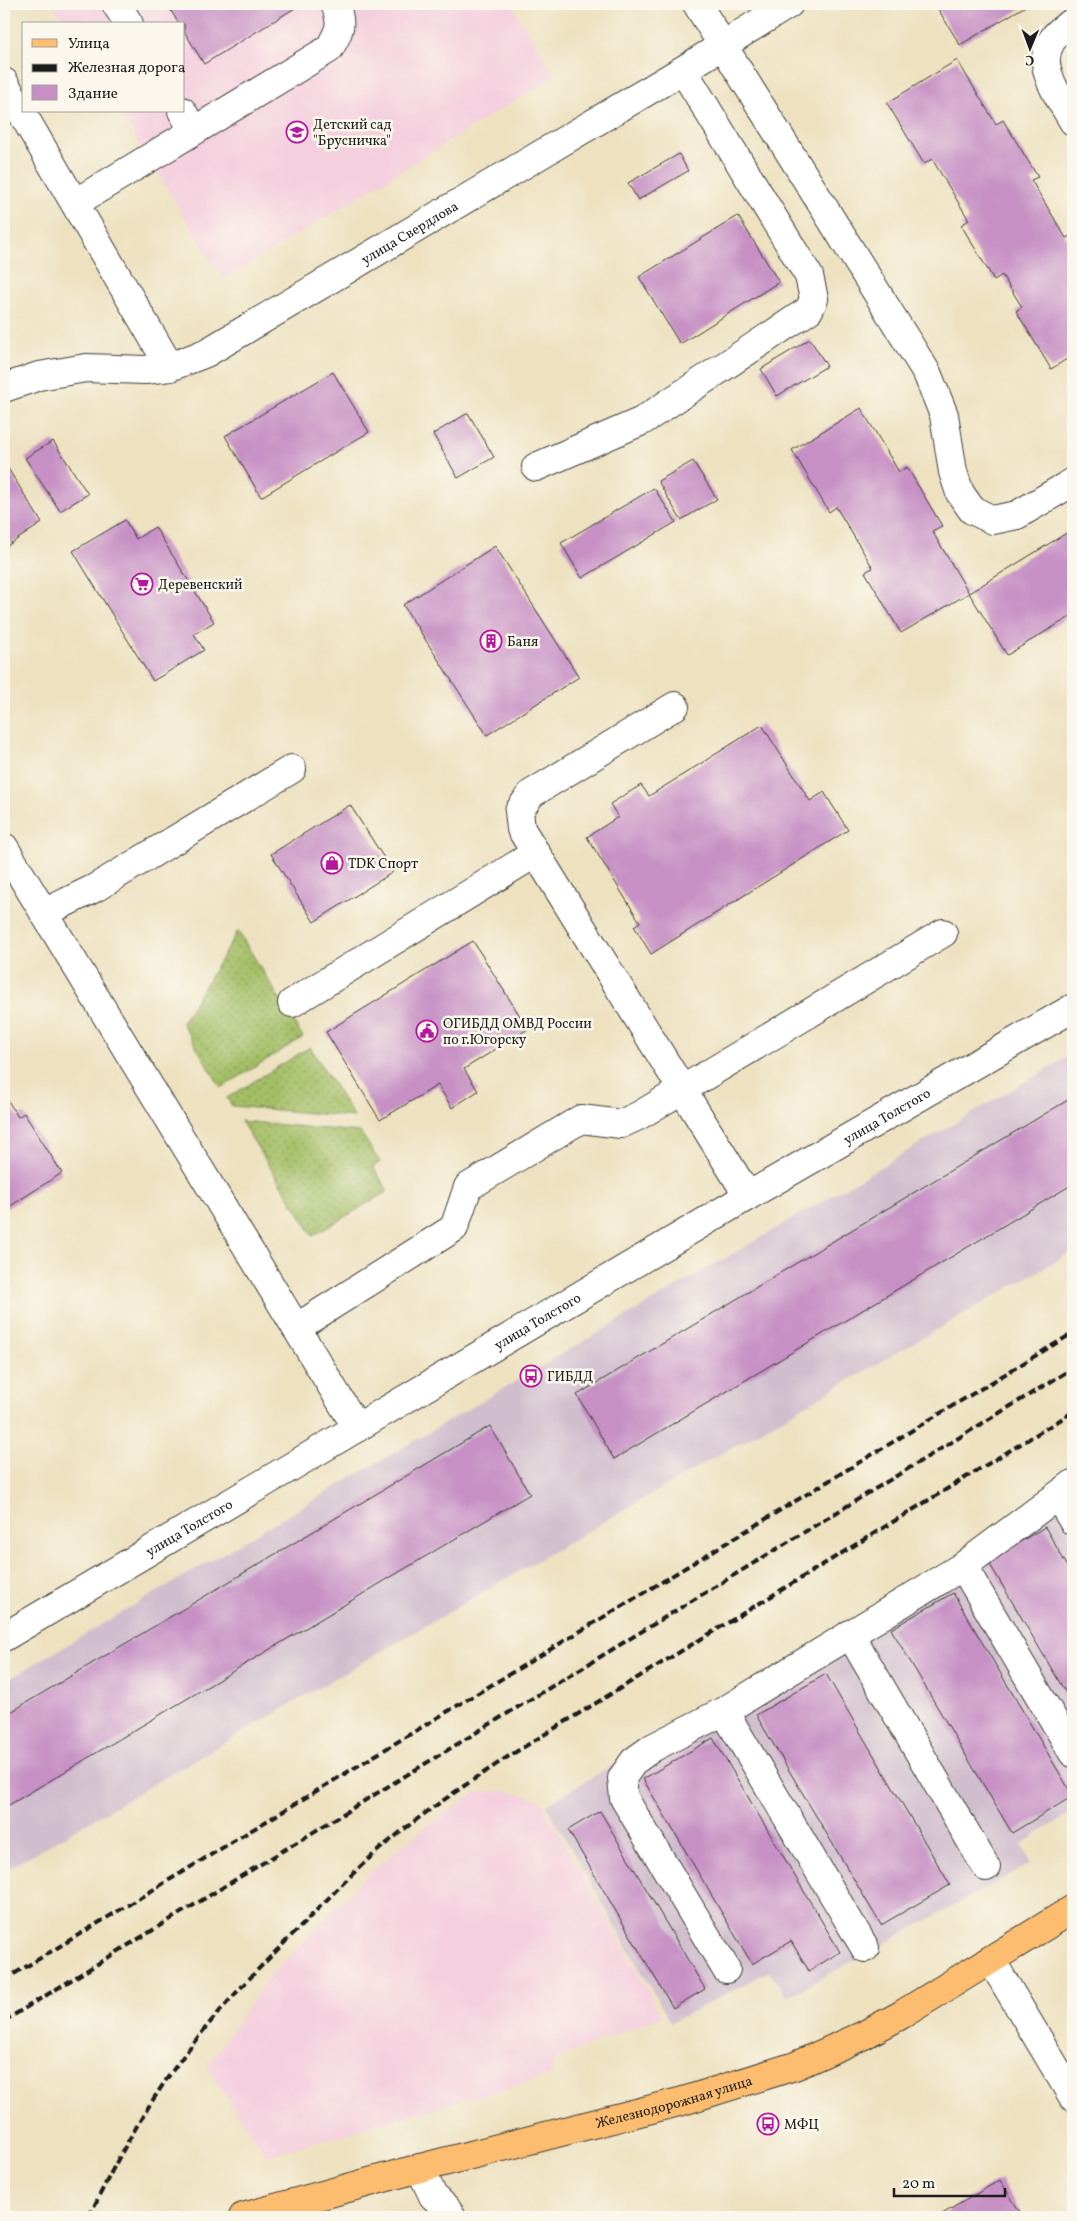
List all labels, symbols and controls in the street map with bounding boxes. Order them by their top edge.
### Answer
legend [22,22,185,112]
north arrow [1004,22,1054,72]
text: Улица [68,34,110,55]
text: С [1025,50,1034,69]
text: Железная дорога [68,58,185,79]
text: Здание [68,84,118,105]
place label: Детский сад "Брусничка" [313,116,392,151]
school or university icon: Детский сад "Брусничка" [285,120,309,144]
street label: улица Свердлова [358,197,462,270]
supermarket icon: Деревенский [130,572,154,596]
place label: Деревенский [158,576,243,595]
building icon: Баня [479,629,503,653]
place label: Баня [507,633,538,652]
shop icon: TDK Спорт [320,851,344,875]
place label: TDK Спорт [348,855,418,874]
place label: ОГИБДД ОМВД России по г.Югорску [443,1015,592,1050]
public building icon: ОГИБДД ОМВД России по г.Югорску [415,1019,439,1043]
street label: улица Толстого [840,1084,935,1150]
street label: улица Толстого [491,1289,585,1355]
bus stop icon: ГИБДД [519,1364,543,1388]
place label: ГИБДД [547,1368,593,1387]
street label: улица Толстого [143,1496,237,1562]
street label: Железнодорожная улица [594,2072,755,2134]
bus stop icon: МФЦ [756,2112,780,2136]
place label: МФЦ [784,2116,819,2135]
scale bar [894,2166,1006,2198]
text: 20 m [902,2174,935,2195]

